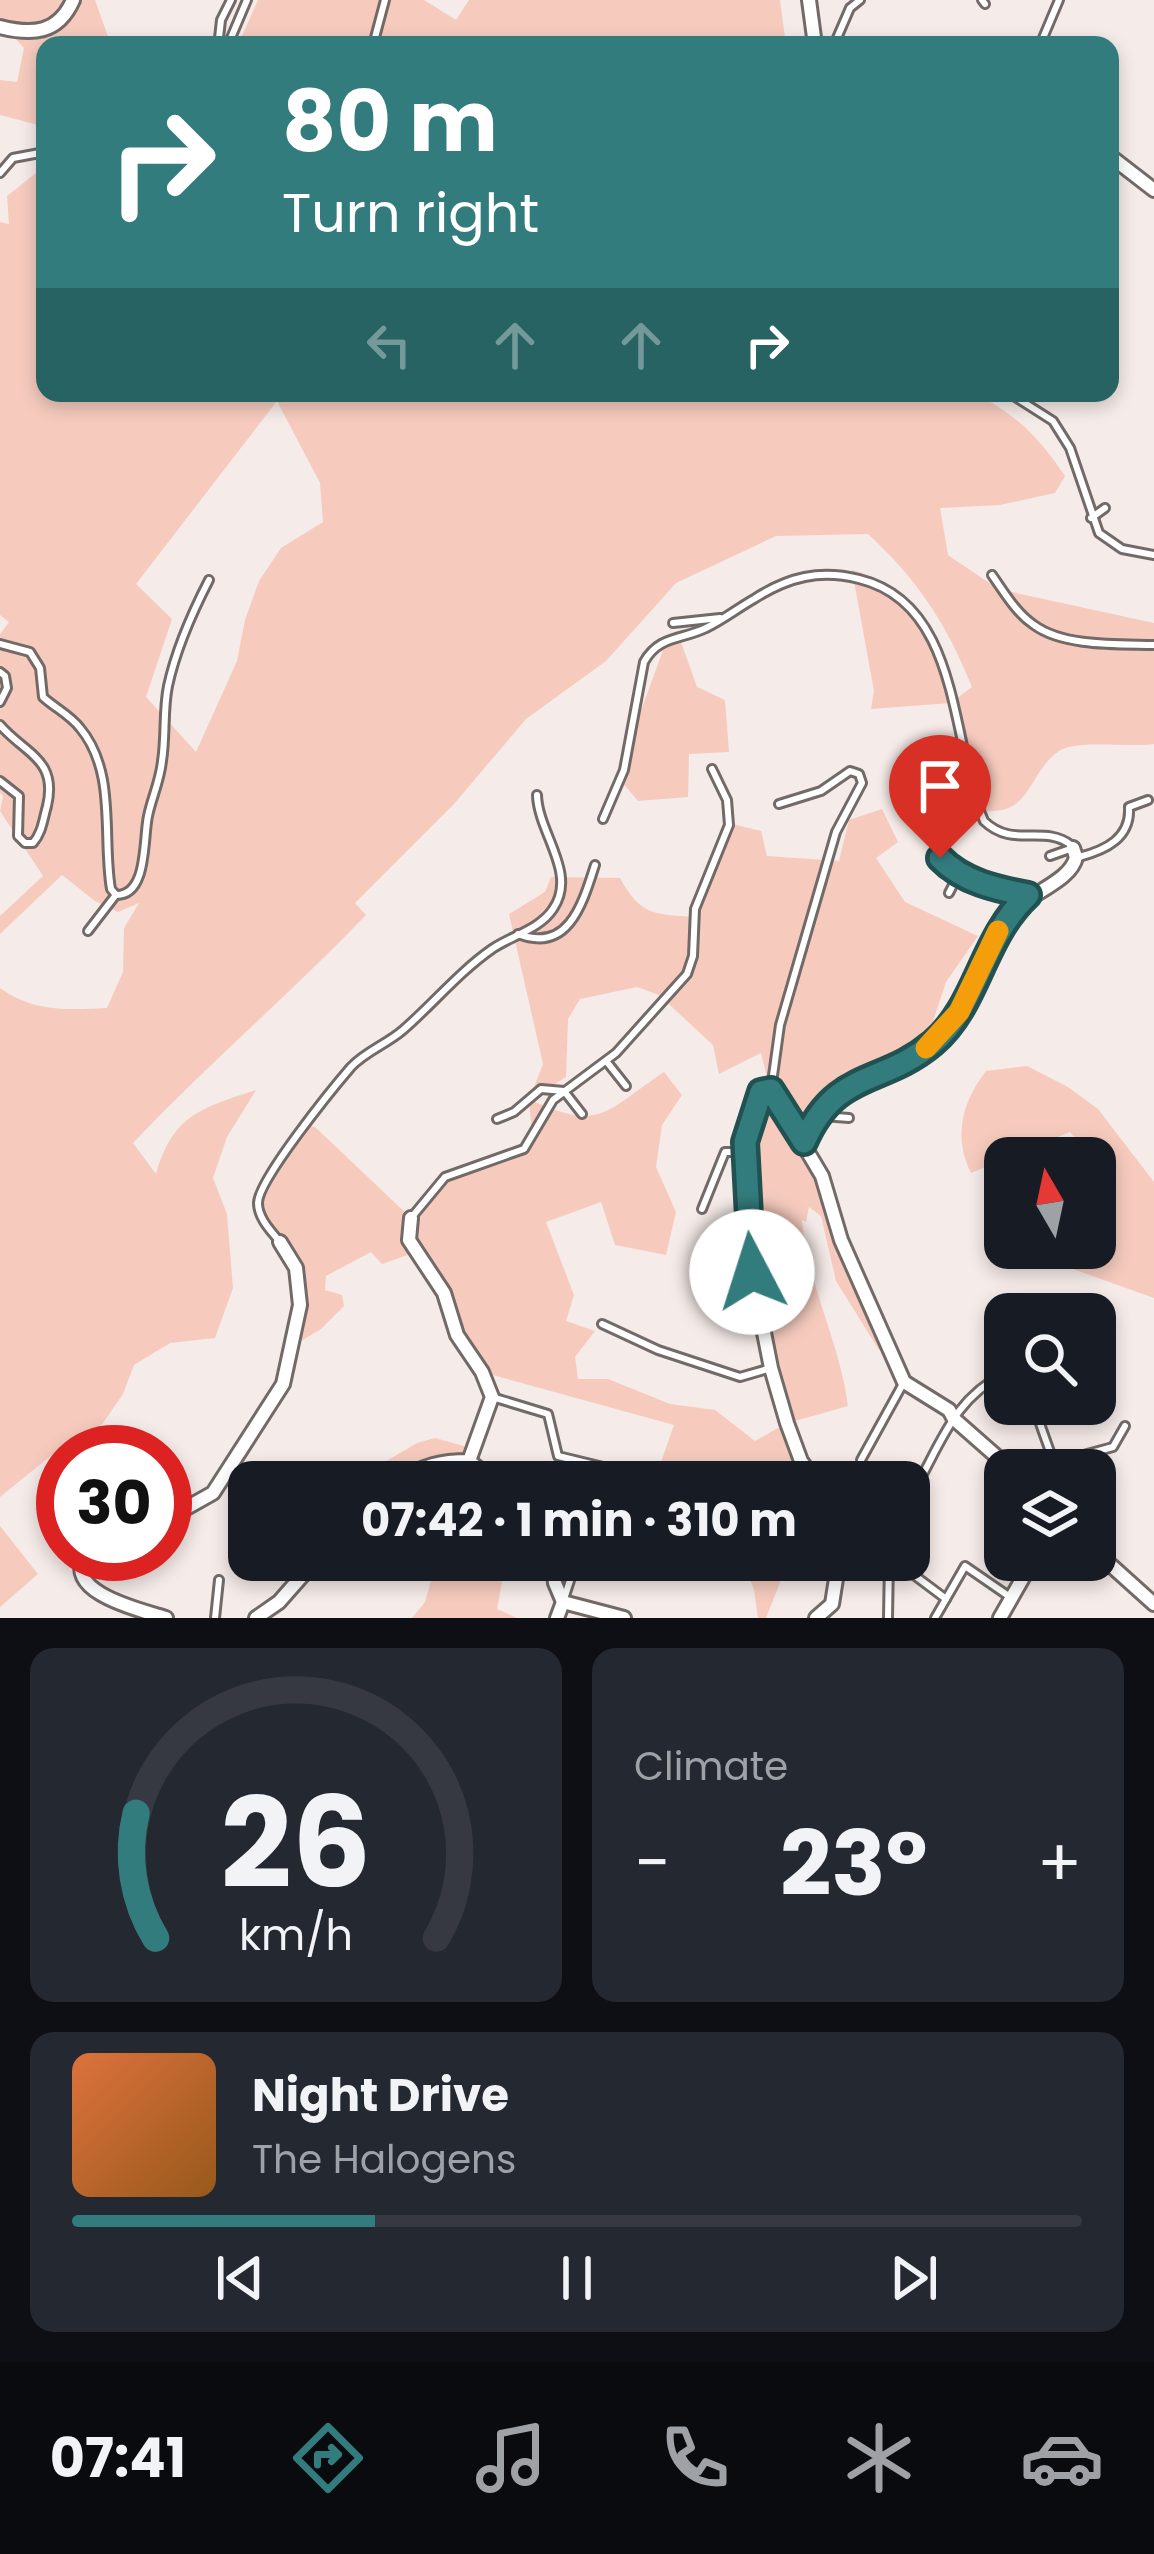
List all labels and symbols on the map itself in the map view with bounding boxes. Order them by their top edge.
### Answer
pin [889,735,991,858]
north arrow [984,1137,1116,1269]
position arrow [689,1209,815,1335]
speed limit sign: 30 [36,1425,192,1581]

